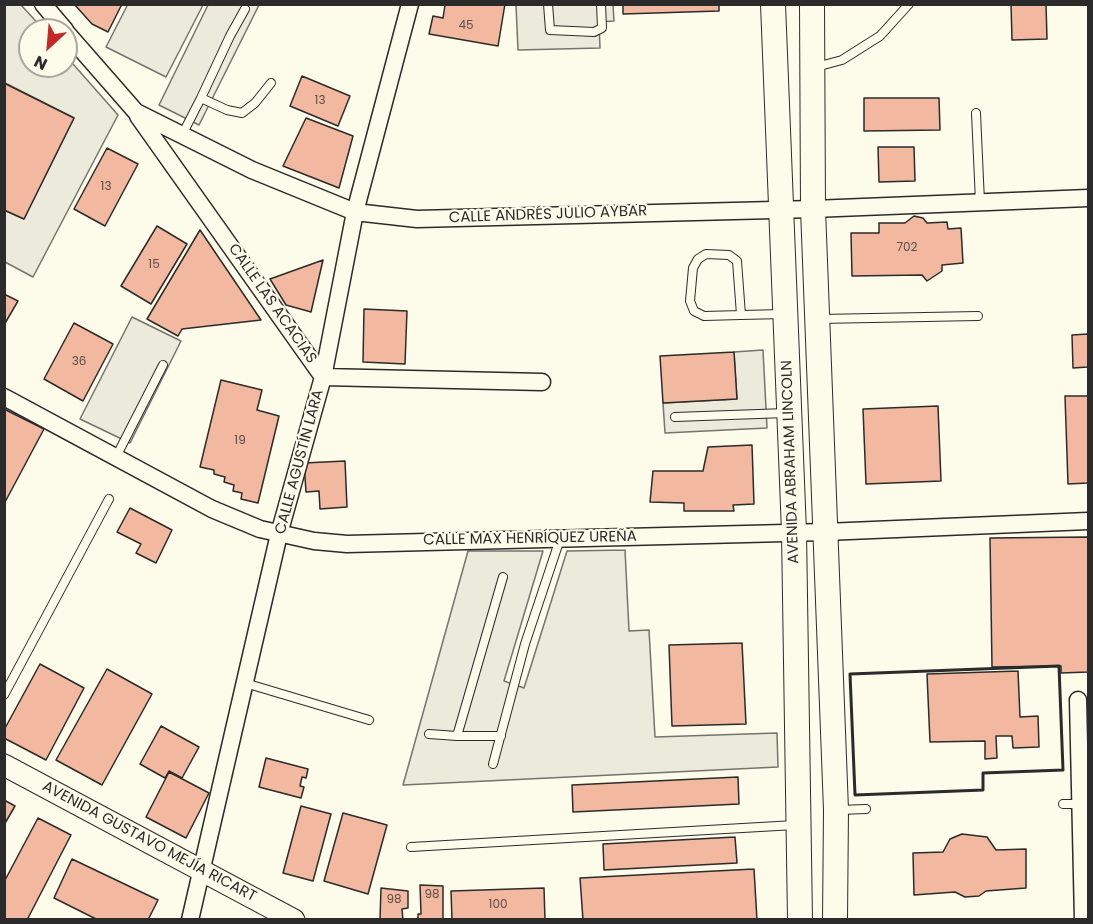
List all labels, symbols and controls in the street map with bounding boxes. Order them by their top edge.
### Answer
north arrow [18,18,78,78]
house number: 45 [458,19,474,33]
text: N [30,50,51,76]
house number: 13 [315,94,325,108]
house number: 13 [101,180,111,194]
street label: CALLE ANDRÉS JULIO AYBAR [448,203,648,227]
street label: CALLE LAS ACACIAS [224,241,320,367]
house number: 702 [897,241,917,255]
house number: 15 [148,258,160,272]
house number: 36 [72,355,86,369]
street label: AVENIDA ABRAHAM LINCOLN [778,360,804,564]
street label: CALLE AGUSTÍN LARA [272,388,328,536]
house number: 19 [234,434,246,448]
street label: CALLE MAX HENRÍQUEZ UREÑA [423,528,637,550]
street label: AVENIDA GUSTAVO MEJÍA RICART [39,778,259,906]
house number: 98 [424,888,440,902]
house number: 98 [386,893,402,907]
house number: 100 [489,898,507,912]

